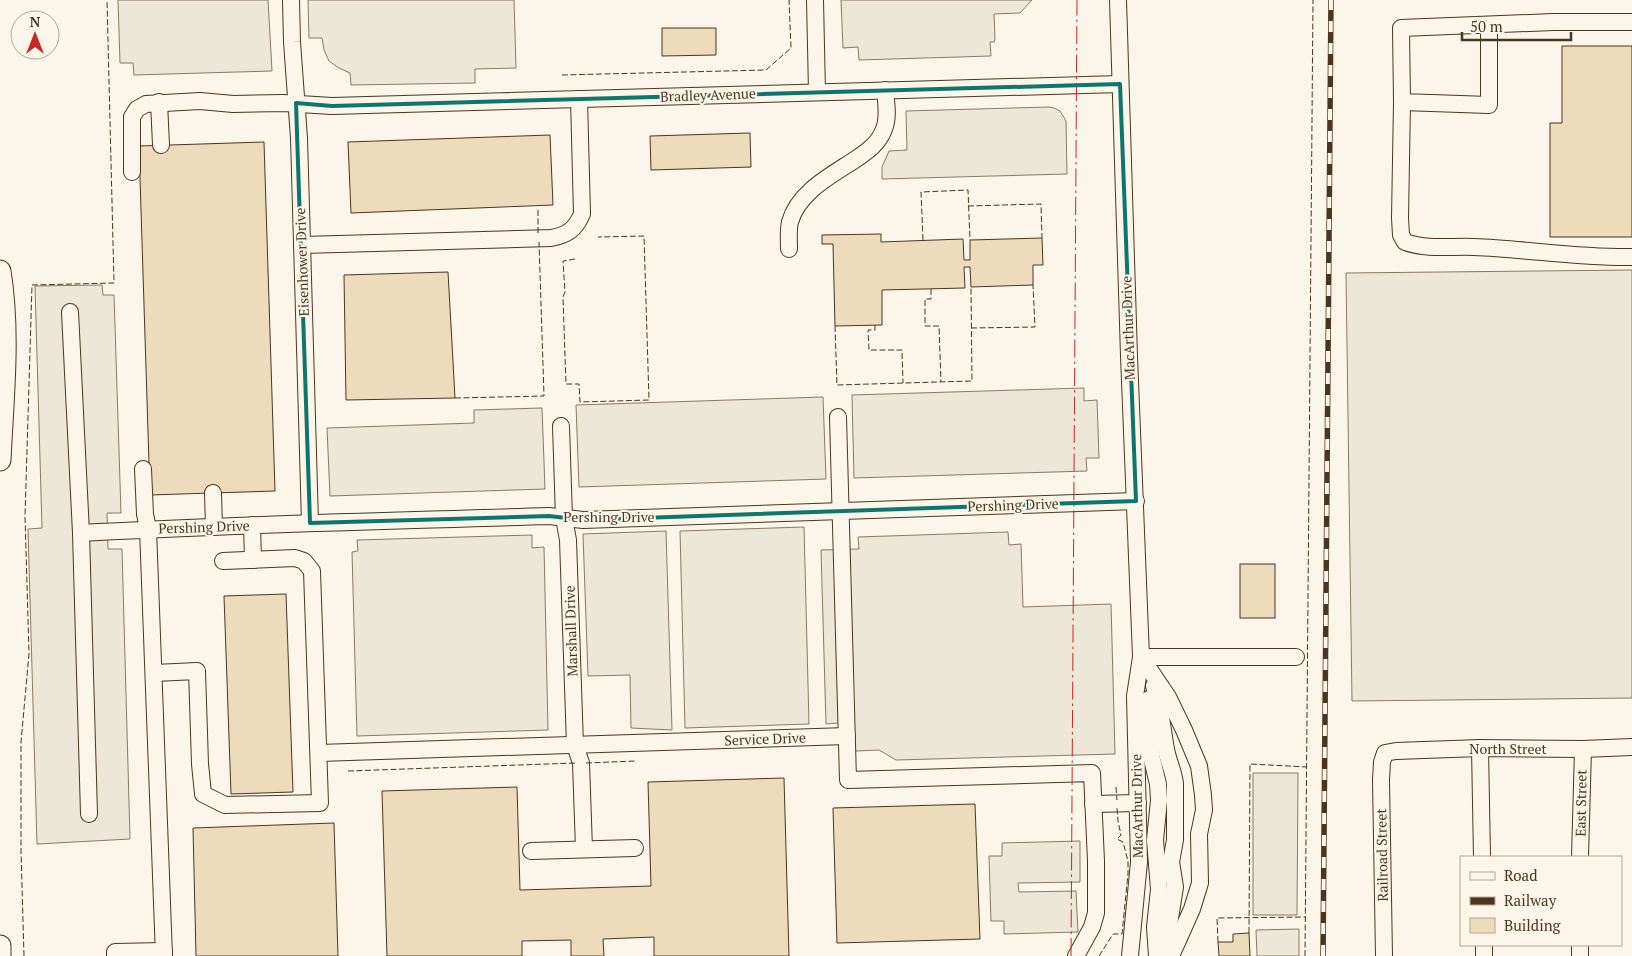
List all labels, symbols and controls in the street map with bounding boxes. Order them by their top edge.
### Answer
north arrow [10,10,60,60]
scale bar [1462,10,1571,42]
text: N [30,12,41,31]
text: 50 m [1470,16,1503,36]
street label: Bradley Avenue [660,83,756,106]
street label: Eisenhower Drive [290,207,313,317]
street label: MacArthur Drive [1116,276,1139,380]
street label: Pershing Drive [967,493,1059,516]
street label: Pershing Drive [563,507,655,526]
street label: Pershing Drive [158,515,250,538]
street label: Marshall Drive [559,585,582,677]
street label: Service Drive [724,728,806,749]
street label: North Street [1469,739,1548,758]
street label: MacArthur Drive [1126,754,1147,858]
street label: East Street [1570,768,1591,837]
street label: Railroad Street [1371,807,1392,902]
legend [1460,856,1622,946]
text: Road [1504,865,1537,885]
text: Railway [1504,890,1557,910]
text: Building [1504,915,1562,935]

